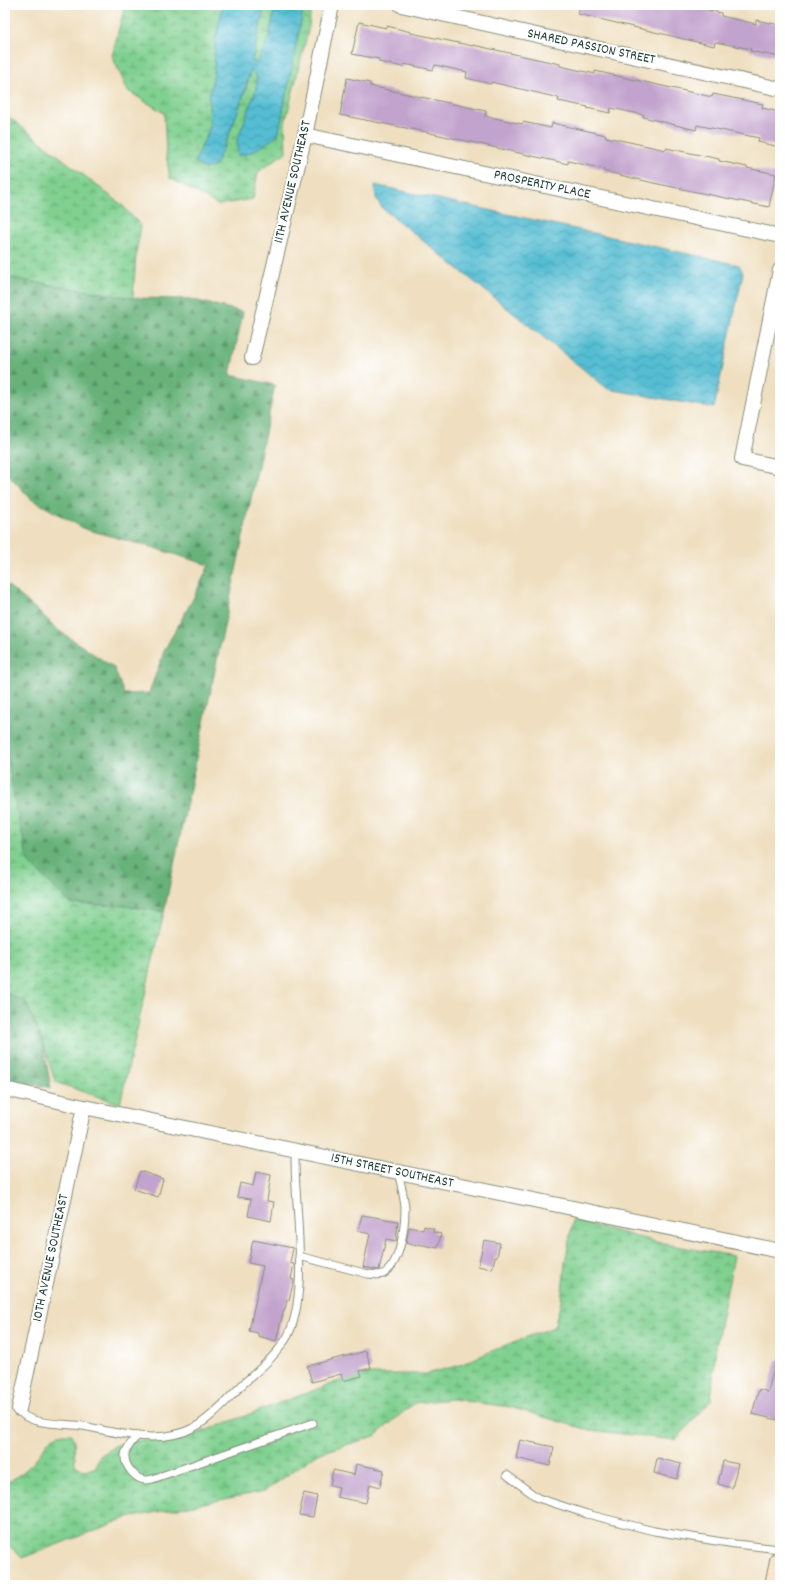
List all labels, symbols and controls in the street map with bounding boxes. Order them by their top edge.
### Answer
street label: SHARED PASSION STREET [525,24,657,70]
street label: 11TH AVENUE SOUTHEAST [269,118,317,245]
street label: PROSPERITY PLACE [492,165,593,205]
street label: 15TH STREET SOUTHEAST [329,1148,456,1194]
street label: 10TH AVENUE SOUTHEAST [28,1192,74,1324]

